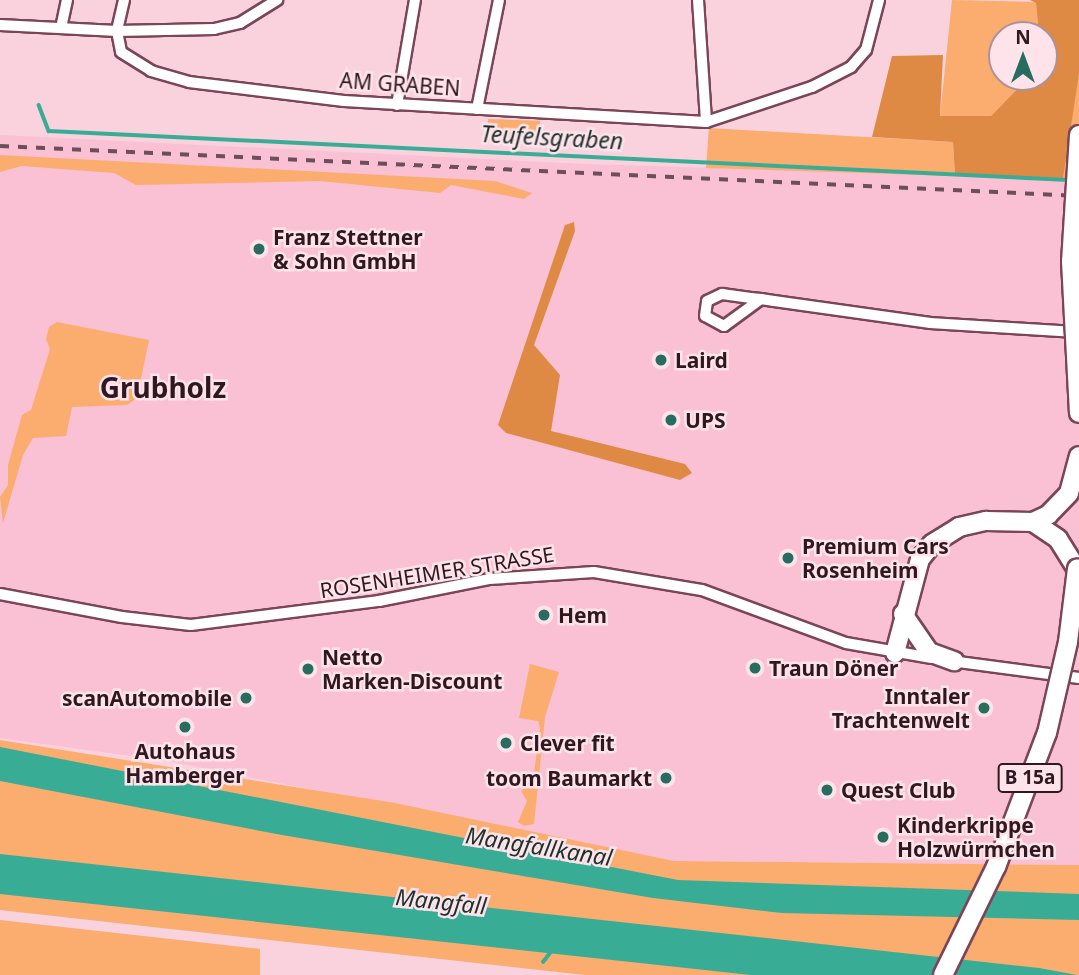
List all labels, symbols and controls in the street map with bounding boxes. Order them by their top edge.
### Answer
north arrow [988,21,1058,91]
text: N [1015,24,1031,50]
street label: AM GRABEN [339,67,461,101]
water label: Teufelsgraben [480,119,624,155]
place label: Franz Stettner & Sohn GmbH [273,224,423,274]
marker: Franz Stettner & Sohn GmbH [251,241,267,257]
place label: Laird [675,347,728,373]
marker: Laird [653,352,669,368]
district label: Grubholz [100,370,226,404]
place label: UPS [685,407,725,433]
marker: UPS [663,412,679,428]
place label: Premium Cars Rosenheim [802,533,949,583]
street label: ROSENHEIMER STRASSE [318,541,556,603]
marker: Premium Cars Rosenheim [780,550,796,566]
place label: Hem [558,602,607,628]
marker: Hem [536,607,552,623]
place label: Netto Marken-Discount [322,644,502,694]
place label: Traun Döner [769,655,898,681]
marker: Traun Döner [747,660,763,676]
marker: Netto Marken-Discount [300,661,316,677]
place label: Inntaler Trachtenwelt [832,683,970,733]
place label: scanAutomobile [62,685,232,711]
marker: scanAutomobile [238,690,254,706]
marker: Inntaler Trachtenwelt [976,700,992,716]
marker: Autohaus Hamberger [177,719,193,735]
place label: Clever fit [520,730,615,756]
marker: Clever fit [498,735,514,751]
place label: Autohaus Hamberger [125,738,245,788]
road number: B 15a [997,762,1063,793]
place label: toom Baumarkt [486,765,652,791]
marker: toom Baumarkt [658,770,674,786]
place label: Quest Club [841,777,956,803]
marker: Quest Club [819,782,835,798]
place label: Kinderkrippe Holzwürmchen [897,812,1055,862]
water label: Mangfallkanal [464,821,614,871]
marker: Kinderkrippe Holzwürmchen [875,829,891,845]
water label: Mangfall [394,883,488,919]

